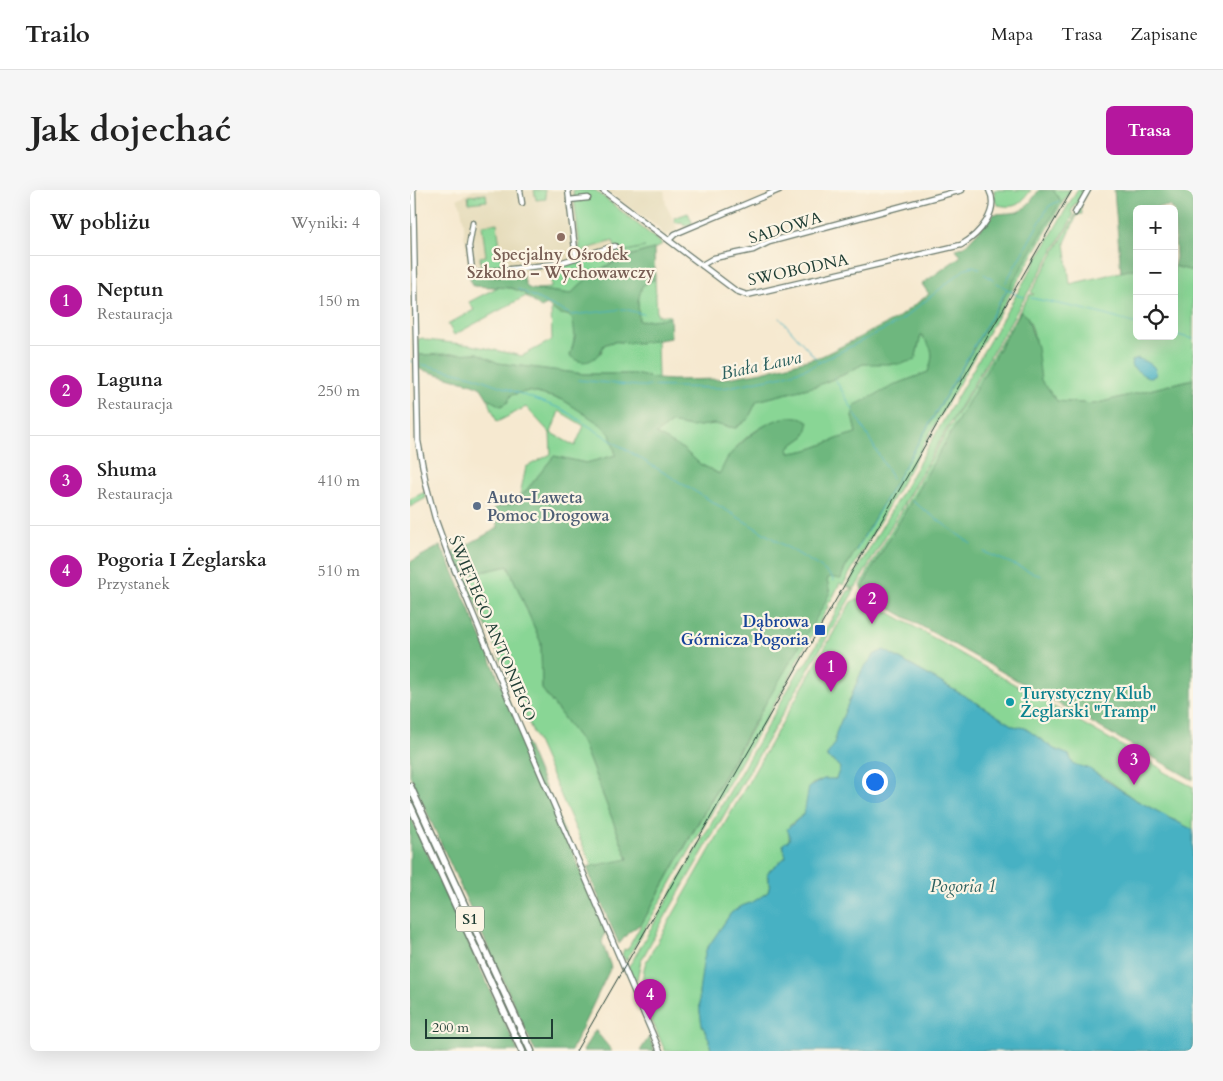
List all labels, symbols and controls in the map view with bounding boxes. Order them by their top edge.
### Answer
text: Trailo [25,18,90,51]
text: Mapa [991,22,1033,47]
text: Trasa [1061,22,1103,47]
text: Zapisane [1131,22,1198,47]
text: Jak dojechać [30,106,231,154]
button: Trasa [1106,106,1193,155]
map controls [1133,205,1178,340]
button: + [1133,205,1178,250]
street label: SADOWA [746,206,825,249]
text: W pobliżu [50,208,151,237]
text: Wyniki: 4 [291,212,360,234]
marker: Specjalny Ośrodek Szkolno – Wychowawczy [555,231,567,243]
place label: Specjalny Ośrodek Szkolno – Wychowawczy [467,244,655,284]
street label: SWOBODNA [746,248,851,291]
button: − [1133,250,1178,295]
text: Neptun [97,277,163,303]
text: 1 [62,290,70,312]
text: 150 m [318,290,360,312]
button: locate [1133,295,1178,340]
text: Restauracja [97,303,173,325]
water label: Biała Ława [718,345,804,386]
text: Laguna [97,367,163,393]
text: 2 [62,380,70,402]
text: 250 m [318,380,360,402]
text: Restauracja [97,393,173,415]
text: Shuma [97,457,157,483]
text: 3 [62,470,70,492]
text: 410 m [318,470,360,492]
text: Restauracja [97,483,173,505]
place label: Auto-Laweta Pomoc Drogowa [487,487,609,527]
marker: Auto-Laweta Pomoc Drogowa [471,500,483,512]
street label: ŚWIĘTEGO ANTONIEGO [443,532,541,725]
text: Pogoria I Żeglarska [97,547,267,573]
text: 4 [62,560,70,582]
text: 510 m [318,560,360,582]
text: Przystanek [97,573,170,595]
pin: 2 [856,583,888,624]
place label: Dąbrowa Górnicza Pogoria [681,611,809,651]
marker: Dąbrowa Górnicza Pogoria [813,623,827,637]
pin: 1 [815,651,847,692]
place label: Turystyczny Klub Żeglarski "Tramp" [1020,683,1157,723]
marker: Turystyczny Klub Żeglarski "Tramp" [1004,696,1016,708]
pin: 3 [1118,744,1150,785]
your location [862,769,888,795]
water label: Pogoria 1 [930,874,996,899]
road number: S1 [456,906,484,932]
pin: 4 [634,979,666,1020]
scale bar [425,1016,552,1039]
text: 200 m [432,1018,469,1037]

